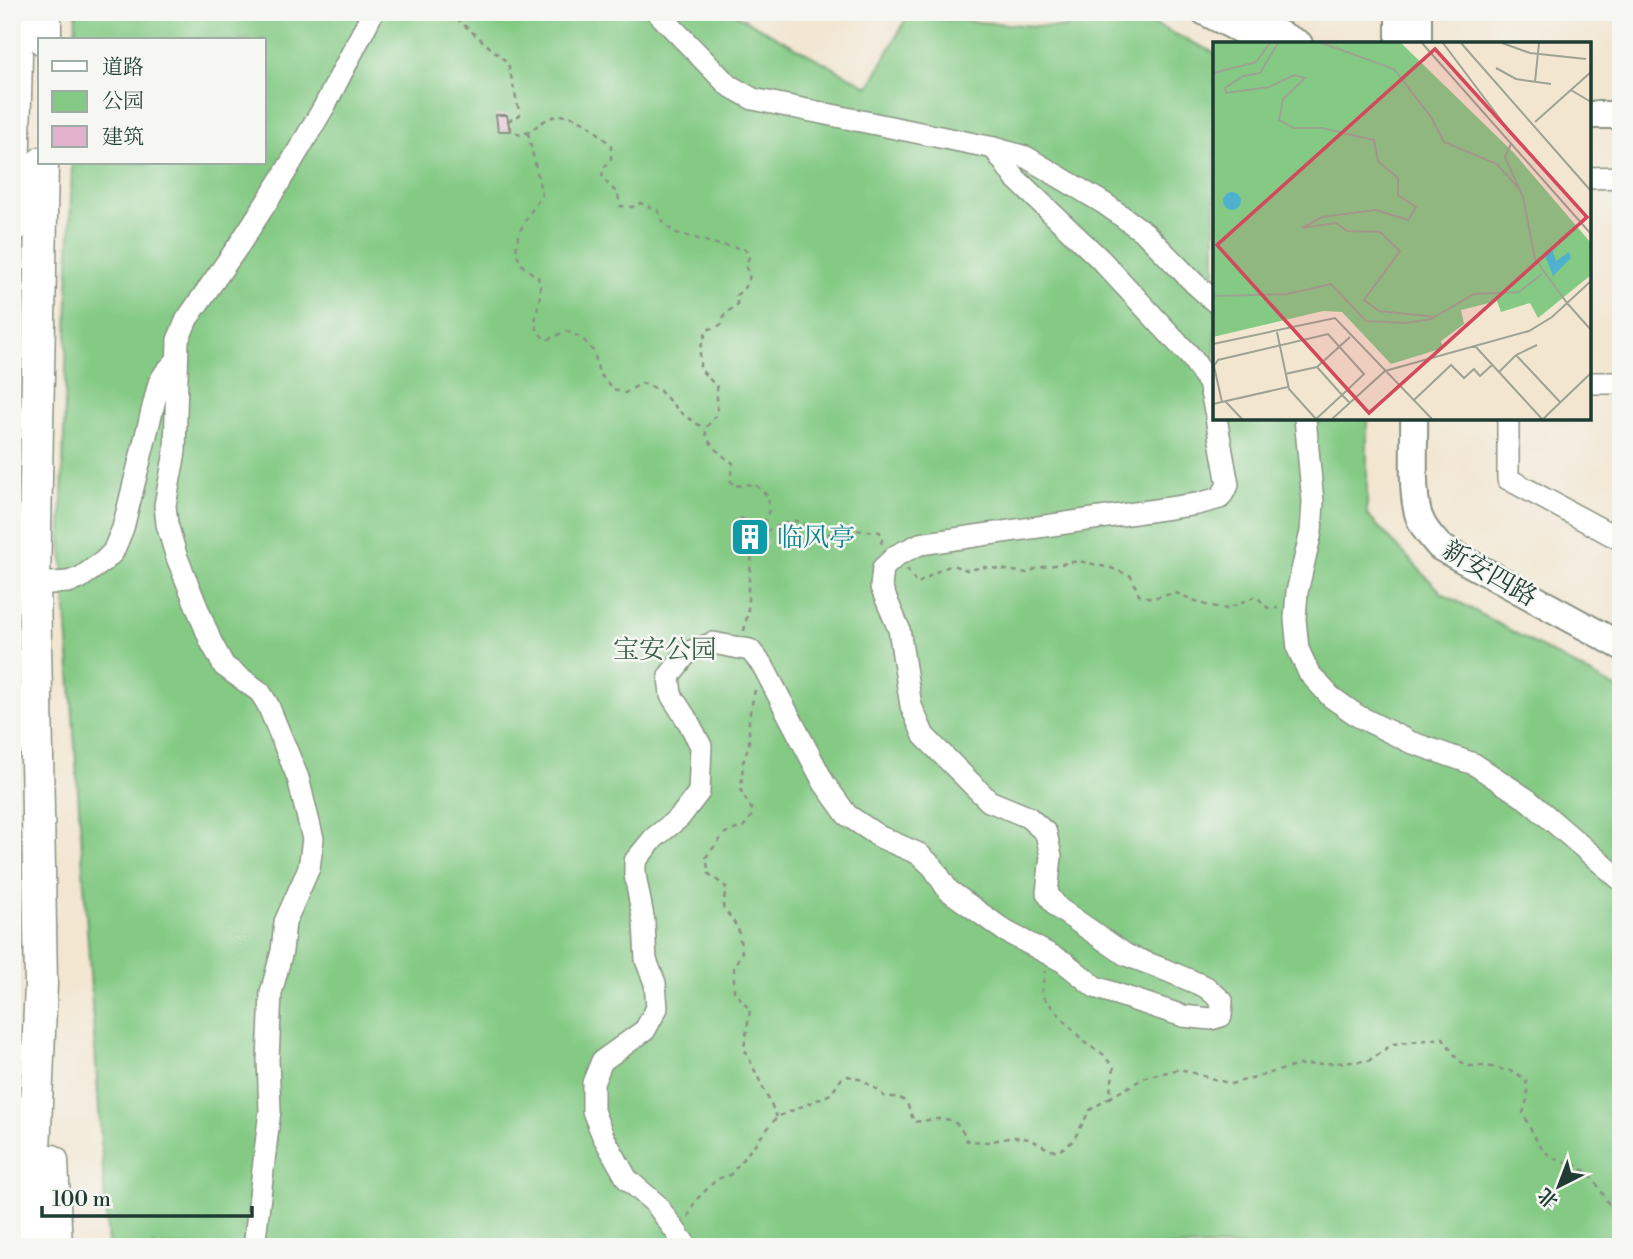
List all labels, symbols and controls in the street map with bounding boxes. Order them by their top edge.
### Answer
legend [38,38,266,164]
inset map [1213,42,1591,420]
text: 道路 [102,55,144,81]
text: 公园 [102,89,144,115]
text: 建筑 [102,125,144,151]
building icon: 临风亭 [729,516,771,558]
place label: 临风亭 [777,522,855,554]
street label: 新安四路 [1436,534,1543,614]
park label: 宝安公园 [613,634,717,666]
north arrow [1524,1150,1594,1220]
scale bar [42,1175,252,1219]
text: 北 [1533,1183,1563,1213]
text: 100 m [52,1187,111,1213]

